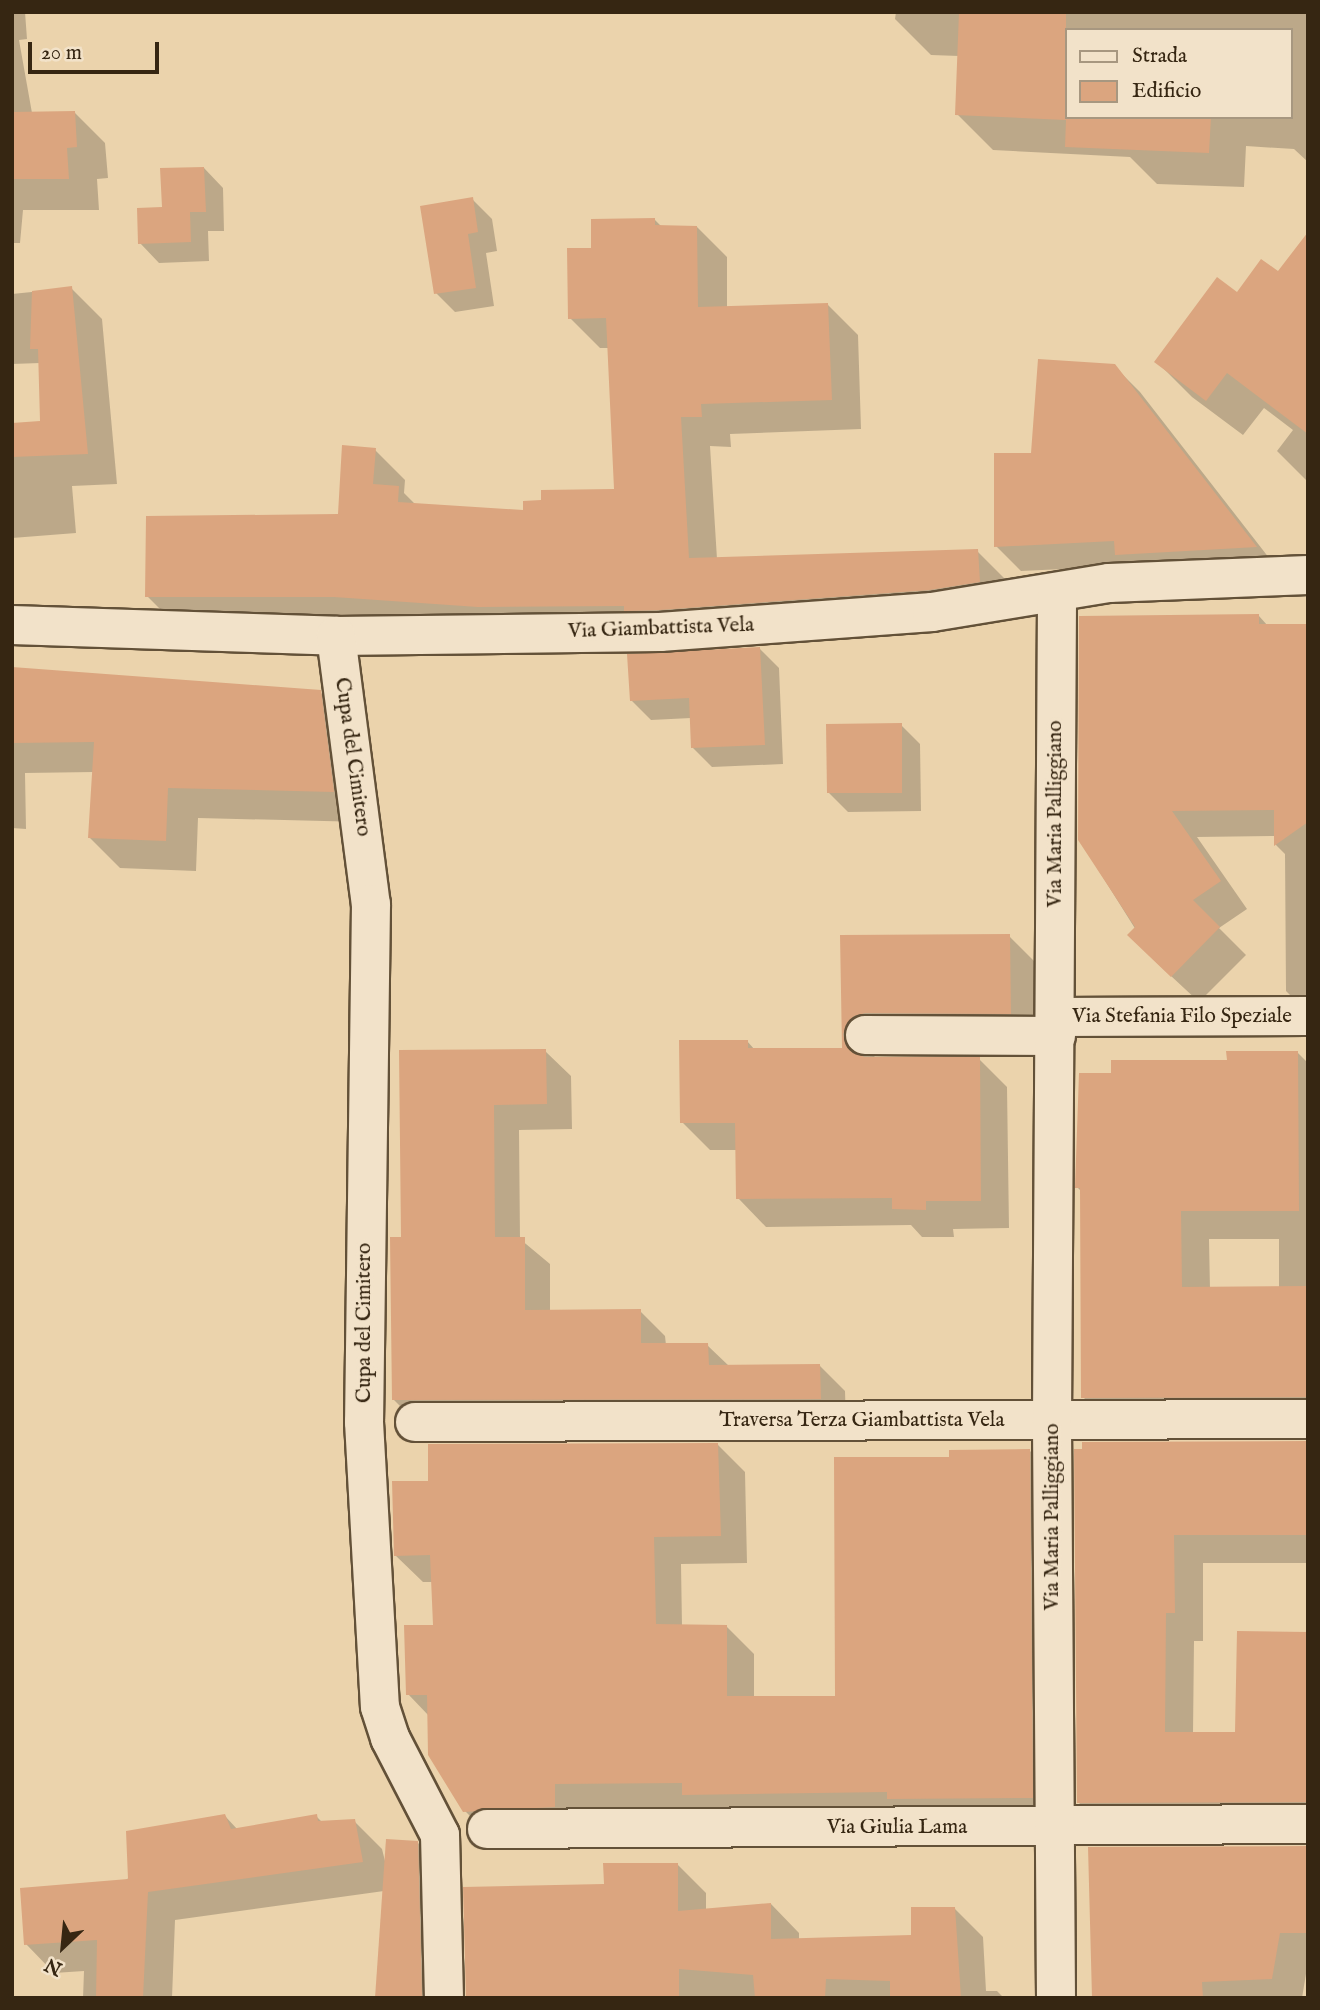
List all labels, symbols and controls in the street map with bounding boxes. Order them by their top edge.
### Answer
scale bar [32,28,163,72]
legend [1064,28,1292,119]
text: 20 m [41,40,82,67]
text: Strada [1132,43,1187,70]
text: Edificio [1132,78,1201,105]
street label: Via Giambattista Vela [567,613,755,645]
street label: Cupa del Cimitero [328,676,376,838]
street label: Via Maria Palliggiano [1043,720,1069,908]
street label: Via Stefania Filo Speziale [1072,1004,1292,1030]
street label: Cupa del Cimitero [352,1243,378,1403]
street label: Traversa Terza Giambattista Vela [719,1408,1005,1434]
street label: Via Maria Palliggiano [1040,1423,1066,1611]
street label: Via Giulia Lama [827,1815,967,1841]
north arrow [28,1912,98,1982]
text: N [41,1951,66,1980]

